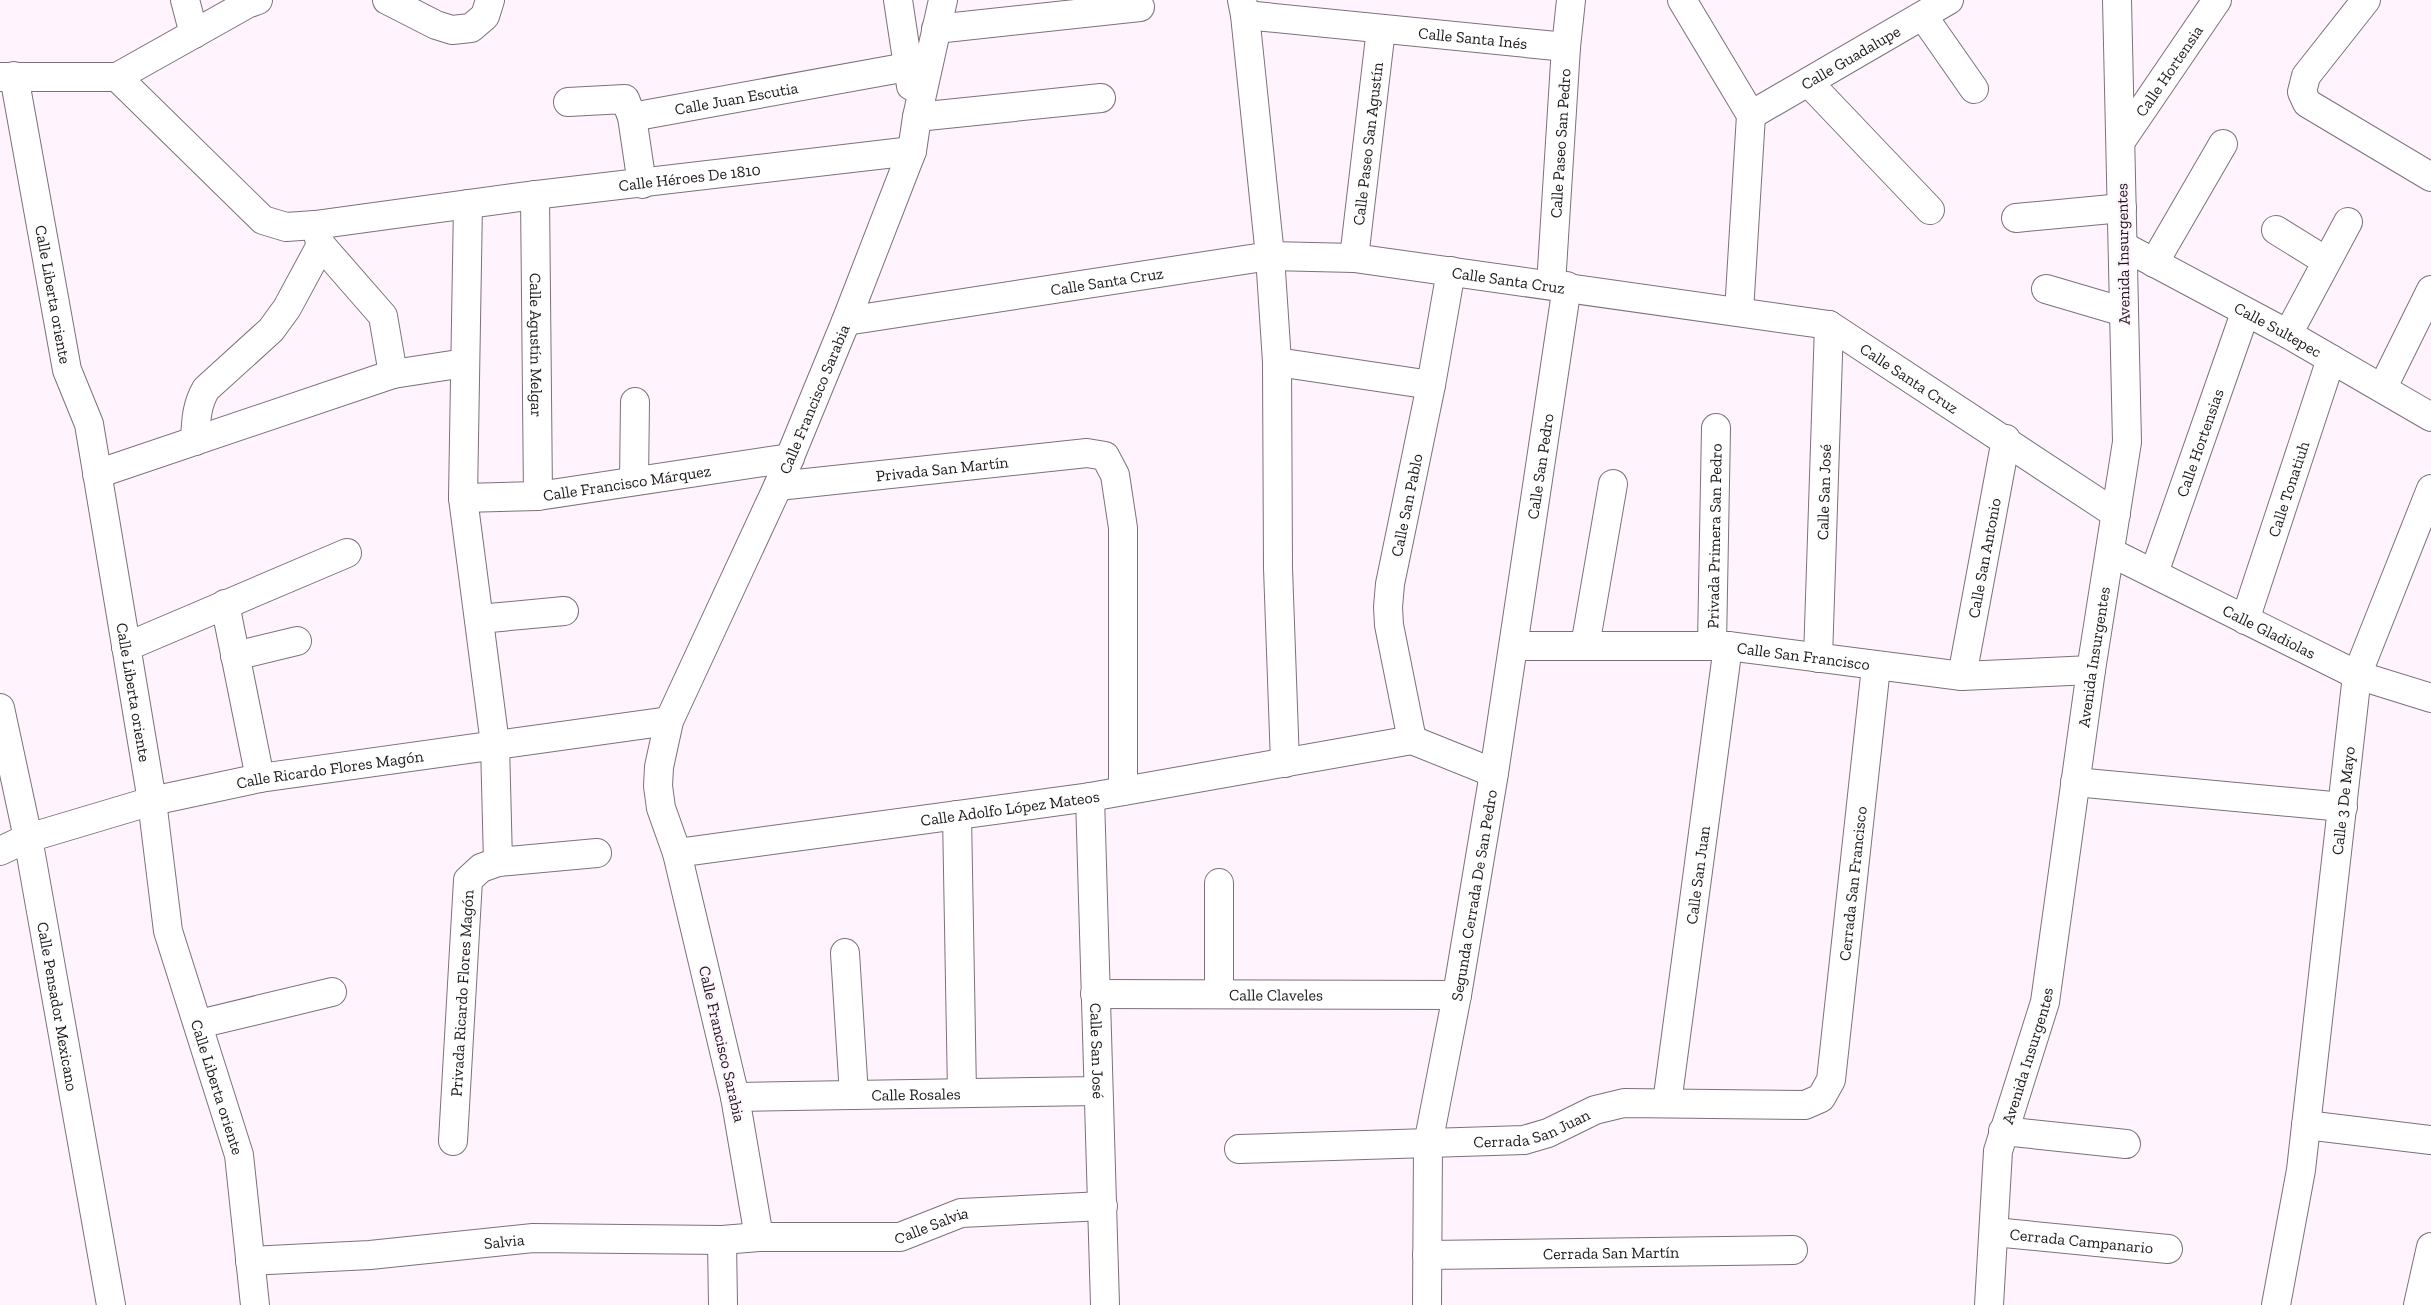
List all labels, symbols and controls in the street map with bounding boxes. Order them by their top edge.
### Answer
street label: Calle Guadalupe [1797,21,1904,94]
street label: Calle Hortensia [2131,21,2207,120]
street label: Calle Santa Inés [1417,23,1528,53]
street label: Calle Paseo San Agustín [1348,60,1387,226]
street label: Calle Paseo San Pedro [1546,68,1574,219]
street label: Calle Juan Escutia [673,77,800,119]
street label: Calle Héroes De 1810 [617,159,761,195]
street label: Avenida Insurgentes [2112,183,2134,325]
street label: Calle Liberta oriente [32,224,75,365]
street label: Calle Santa Cruz [1451,262,1566,297]
street label: Calle Santa Cruz [1049,263,1165,299]
street label: Calle Agustín Melgar [526,273,547,417]
street label: Calle Sultepec [2231,298,2325,361]
street label: Calle Francisco Sarabia [775,321,853,477]
street label: Calle Santa Cruz [1857,339,1962,417]
street label: Calle Hortensias [2172,386,2227,499]
street label: Calle San Pedro [1523,412,1557,521]
street label: Calle Tonatiuh [2264,438,2313,539]
street label: Privada Primera San Pedro [1703,443,1725,629]
street label: Calle San José [1812,444,1835,540]
street label: Privada San Martín [875,452,1010,485]
street label: Calle San Pablo [1386,452,1426,558]
street label: Calle Francisco Márquez [542,461,712,505]
street label: Calle San Antonio [1963,496,2004,620]
street label: Avenida Insurgentes [2074,585,2114,728]
street label: Calle Gladiolas [2220,600,2319,662]
street label: Calle Liberta oriente [113,621,155,763]
street label: Calle San Francisco [1736,638,1871,674]
street label: Calle 3 De Mayo [2327,745,2358,856]
street label: Calle Ricardo Flores Magón [234,746,425,792]
street label: Calle Adolfo López Mateos [919,786,1101,829]
street label: Segunda Cerrada De San Pedro [1447,788,1501,1003]
street label: Cerrada San Francisco [1835,805,1870,962]
street label: Calle San Juan [1681,824,1714,926]
street label: Privada Ricardo Flores Magón [446,888,477,1097]
street label: Calle Pensador Mexicano [34,920,82,1093]
street label: Calle Francisco Sarabia [695,964,749,1124]
street label: Calle Claveles [1229,985,1323,1004]
street label: Avenida Insurgentes [1998,986,2056,1126]
street label: Calle San José [1087,1003,1108,1099]
street label: Calle Liberta oriente [187,1017,248,1157]
street label: Calle Rosales [871,1084,961,1104]
street label: Cerrada San Juan [1473,1104,1594,1151]
street label: Calle Salvia [895,1203,969,1247]
street label: Cerrada Campanario [2009,1224,2154,1257]
street label: Salvia [483,1229,526,1253]
street label: Cerrada San Martín [1543,1242,1680,1263]

